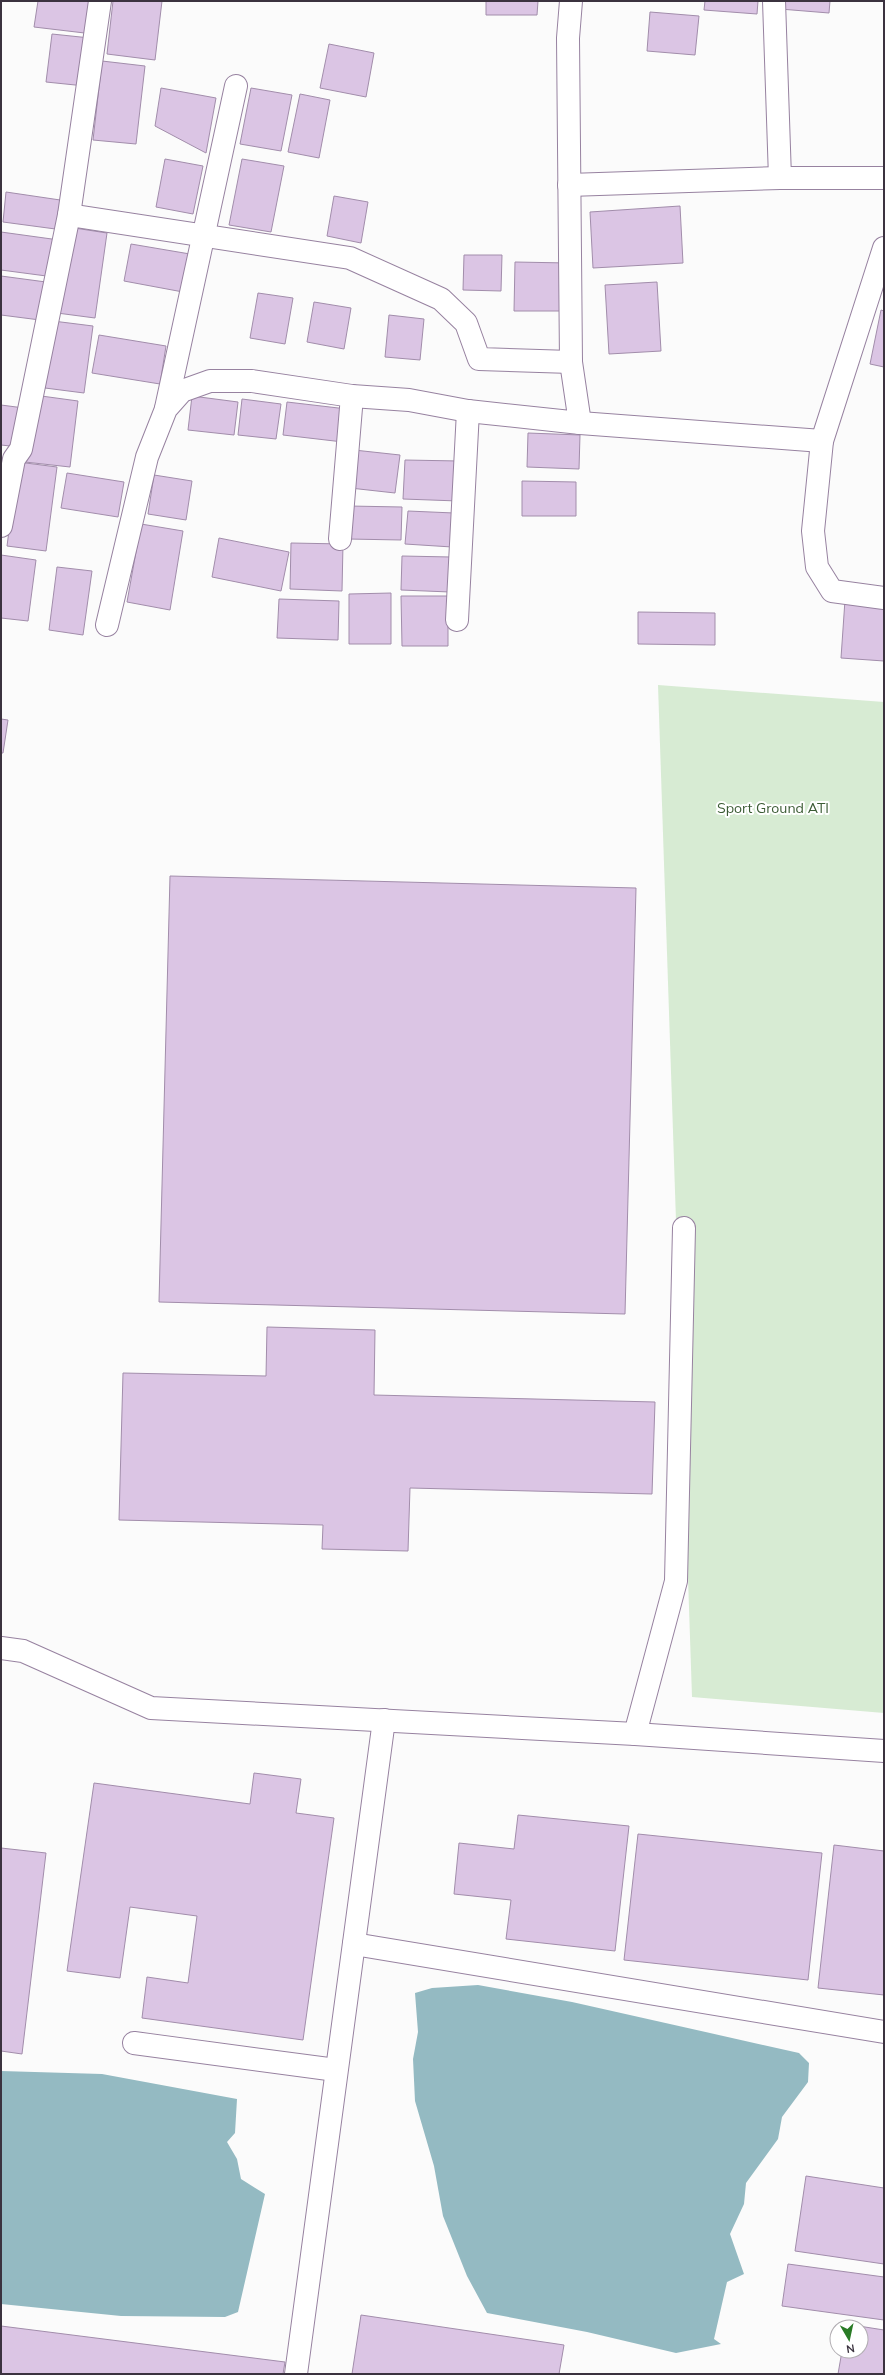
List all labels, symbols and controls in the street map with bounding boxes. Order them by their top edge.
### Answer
park label: Sport Ground ATI [717,799,829,817]
north arrow [829,2319,869,2359]
text: N [845,2341,856,2356]

